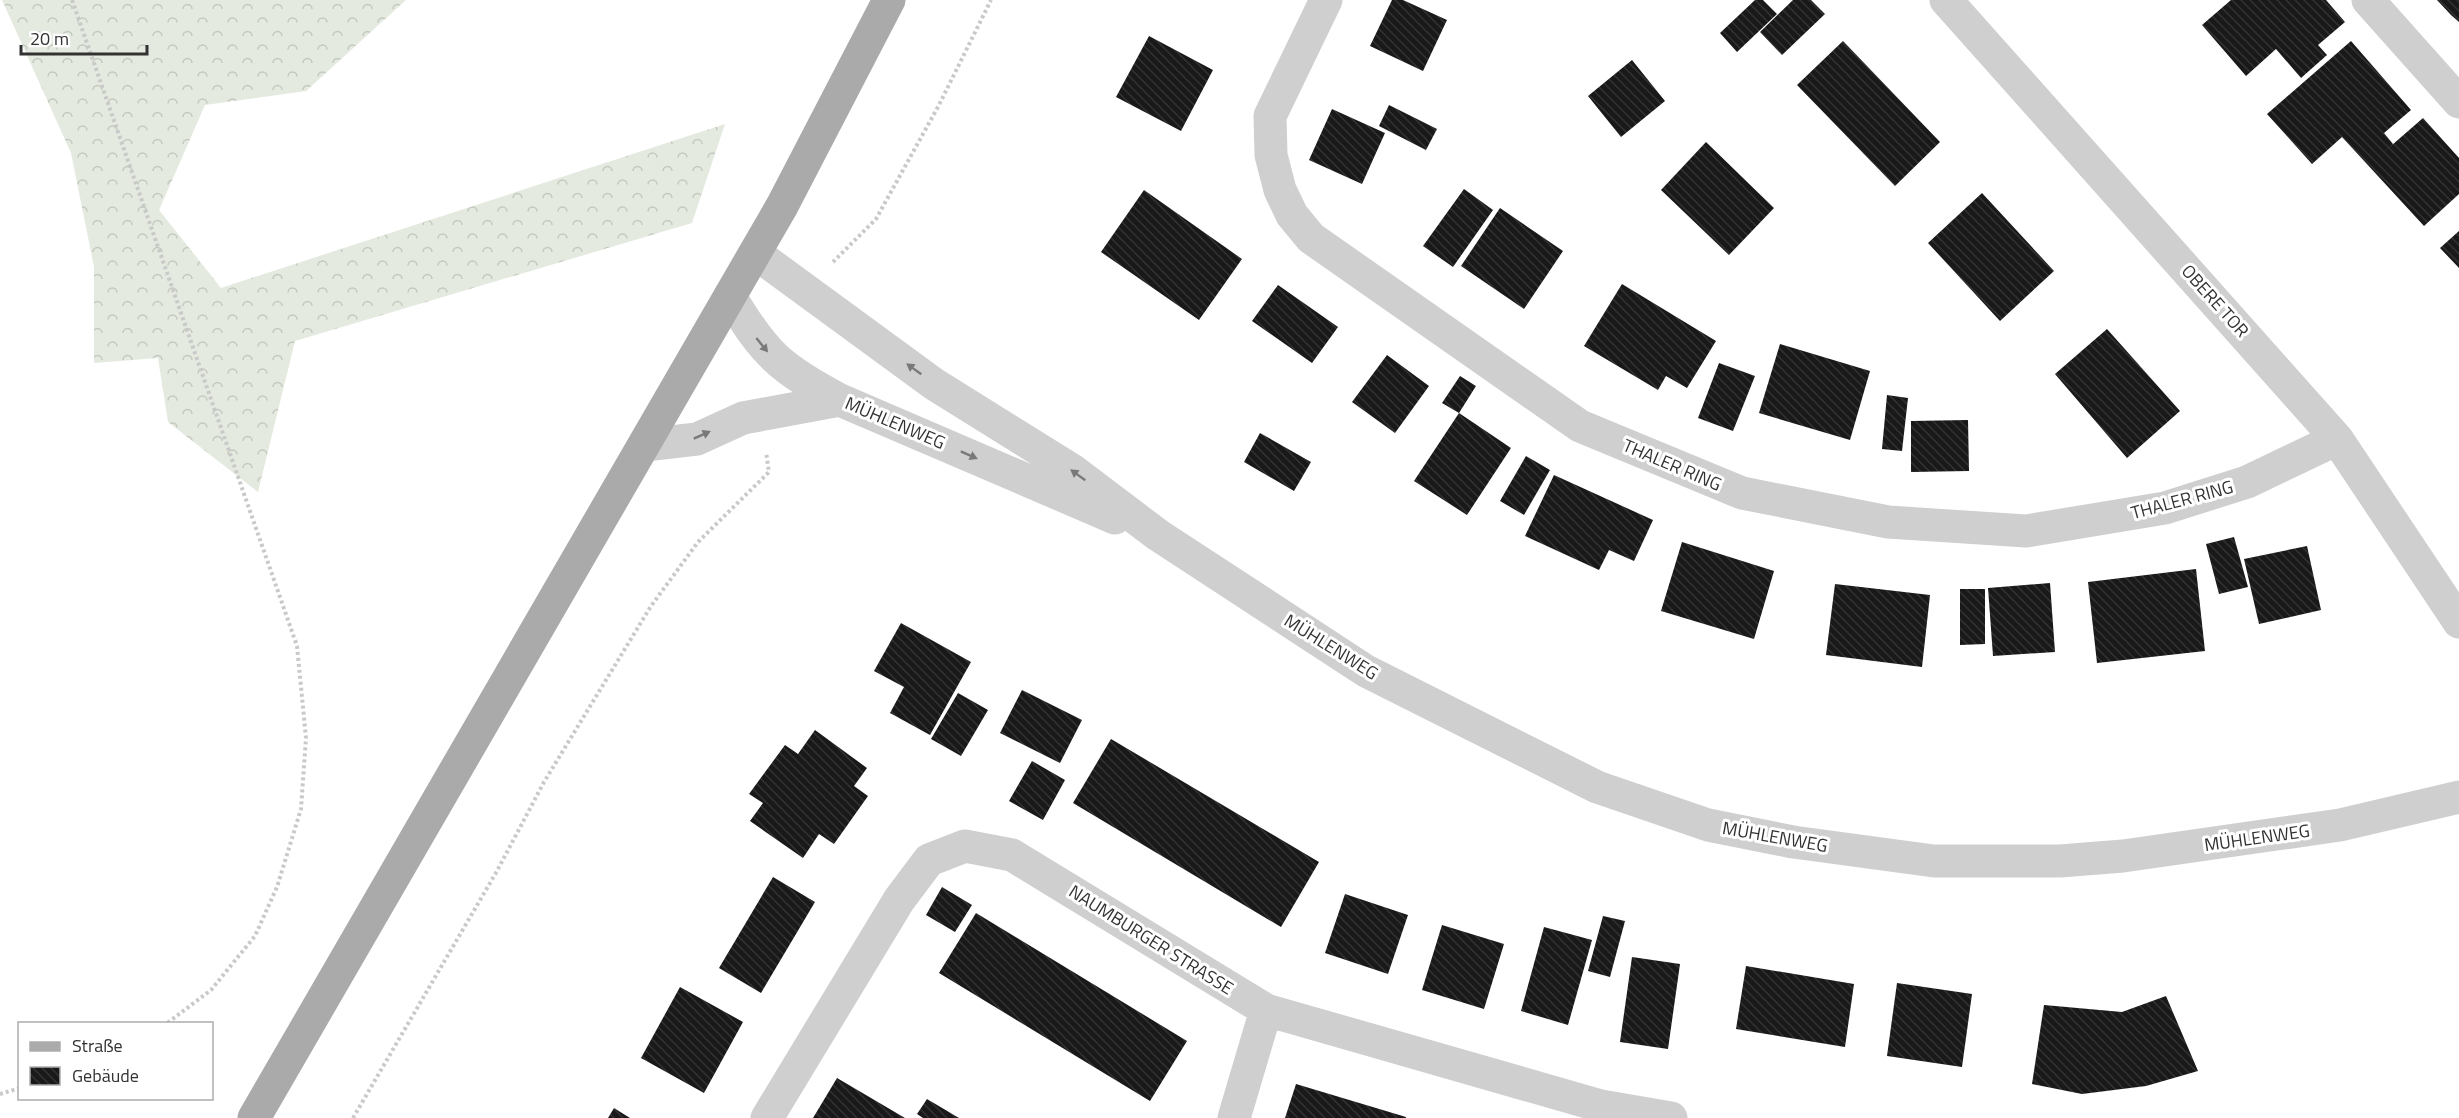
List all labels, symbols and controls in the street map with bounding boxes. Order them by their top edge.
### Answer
scale bar [21,18,147,56]
text: 20 m [30,25,69,52]
street label: OBERE TOR [2175,258,2256,343]
one-way arrow [755,337,768,353]
one-way arrow [907,363,923,375]
street label: MÜHLENWEG [841,389,949,456]
one-way arrow [694,430,712,440]
street label: THALER RING [1619,432,1726,497]
one-way arrow [961,450,979,460]
one-way arrow [1070,469,1086,481]
street label: THALER RING [2128,473,2236,526]
street label: MÜHLENWEG [1279,607,1384,686]
street label: MÜHLENWEG [1720,814,1830,859]
street label: MÜHLENWEG [2202,817,2312,858]
street label: NAUMBURGER STRASSE [1064,878,1239,1001]
legend [18,1022,213,1100]
text: Straße [72,1032,123,1059]
text: Gebäude [72,1062,139,1089]

